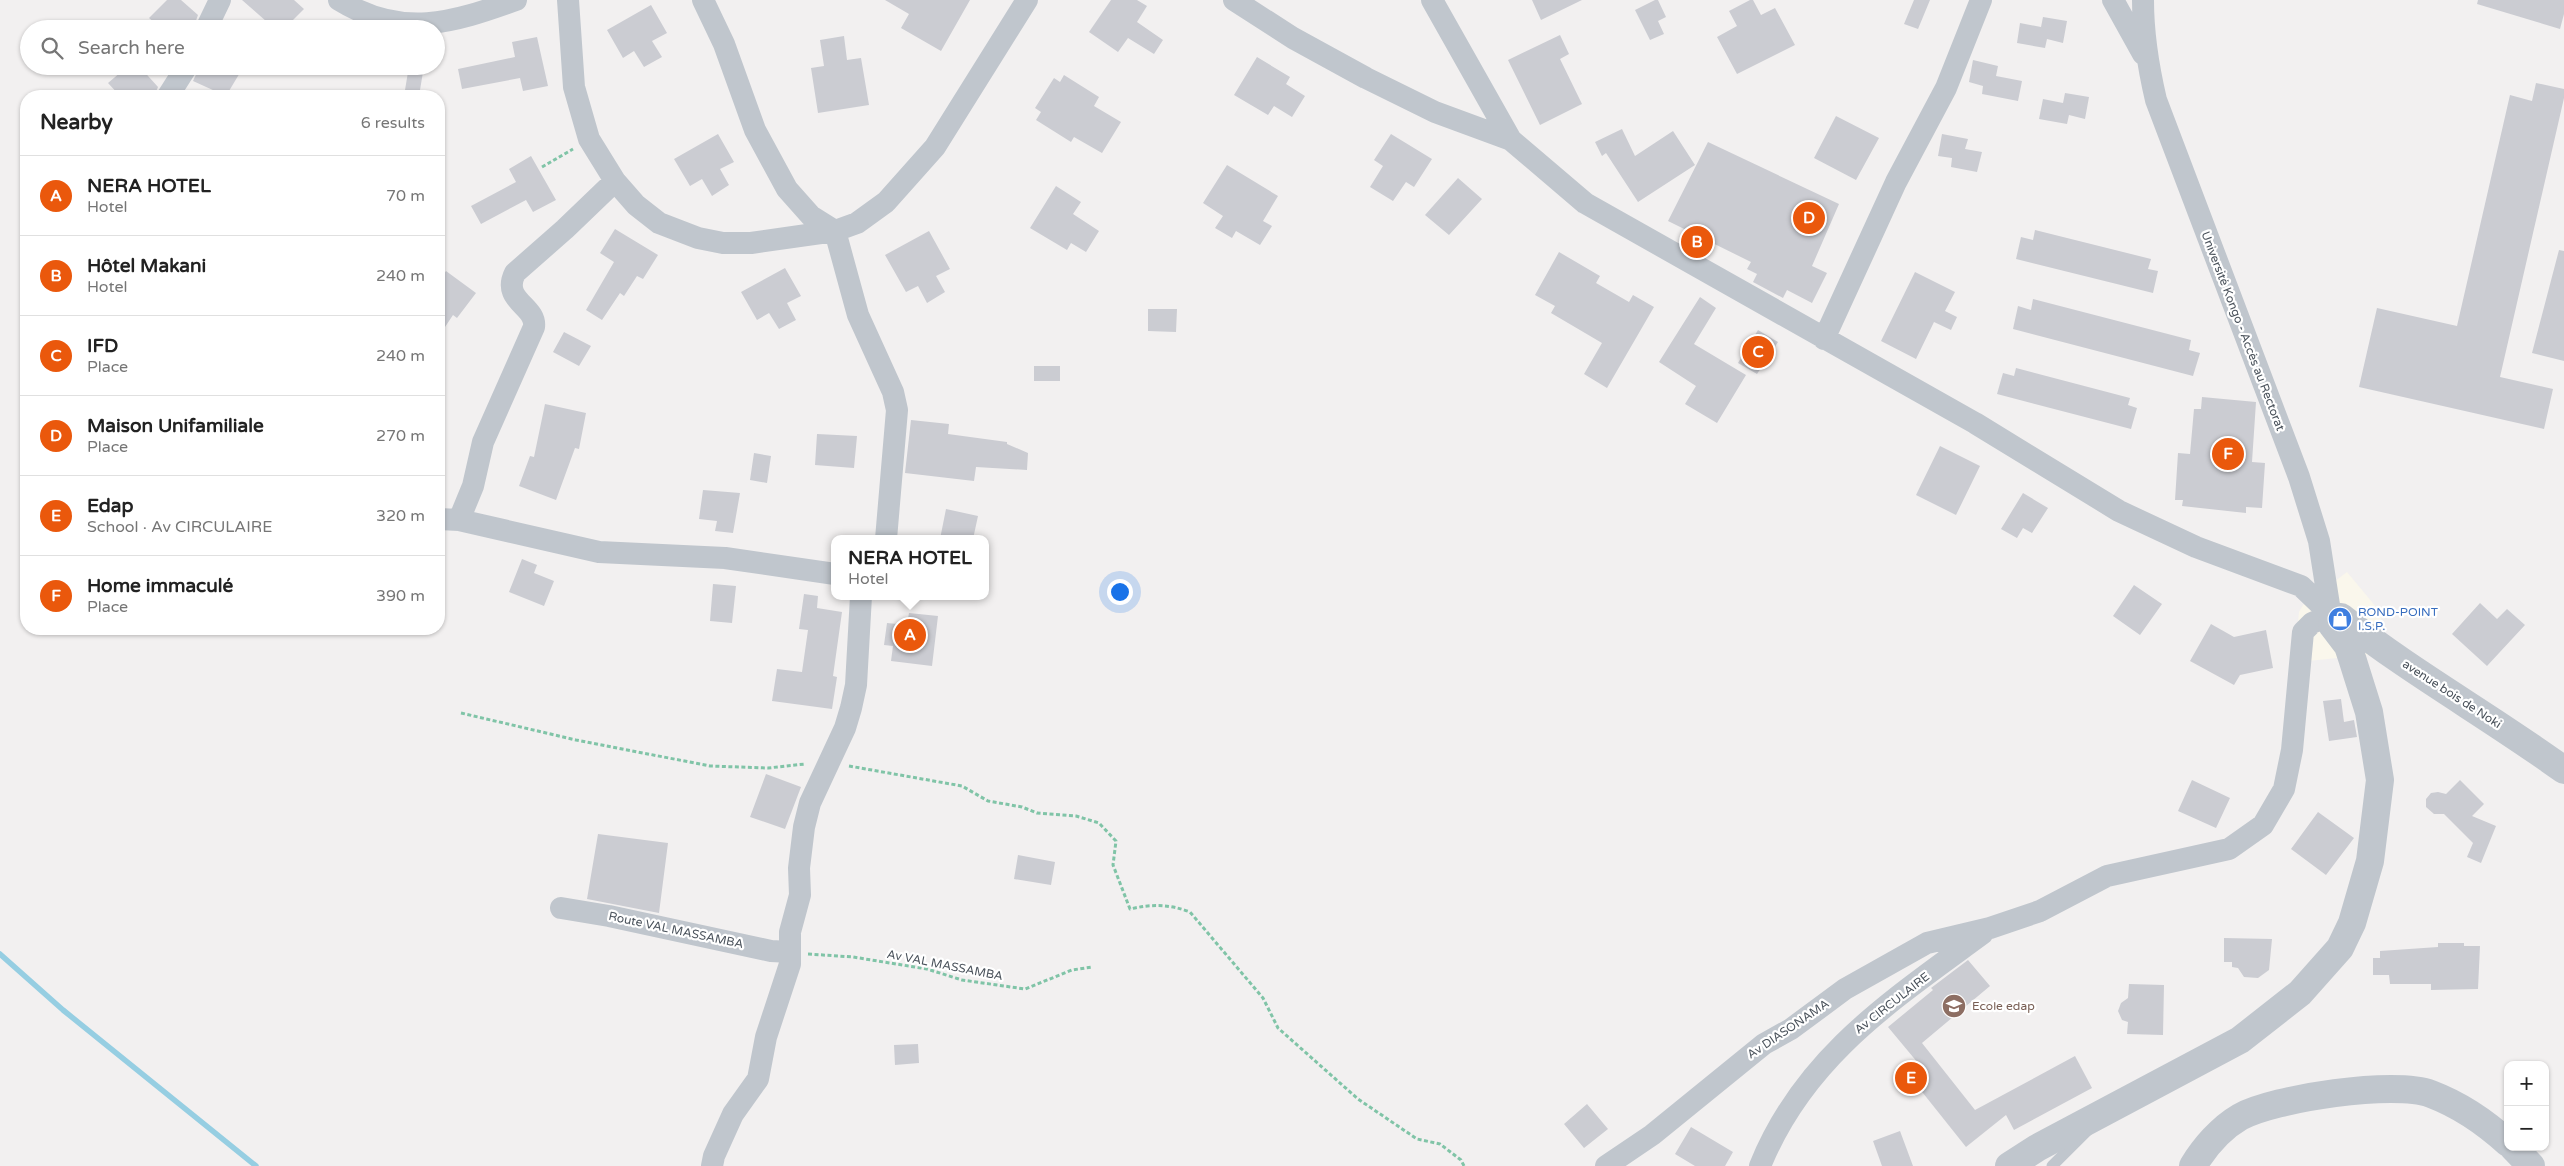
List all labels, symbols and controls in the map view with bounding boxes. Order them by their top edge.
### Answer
search box [20,20,445,75]
icon: search [38,34,66,62]
text: Search here [78,37,185,59]
text: Nearby [40,110,113,135]
text: 6 results [361,113,425,133]
text: NERA HOTEL [87,175,211,197]
text: A [50,186,62,206]
text: 70 m [386,186,425,206]
text: Hotel [87,197,128,217]
pin: D [1793,199,1825,237]
pin: B [1681,223,1713,261]
street label: Université Kongo - Accès au Rectorat [2198,229,2288,433]
text: Hôtel Makani [87,255,206,277]
text: B [50,266,62,286]
text: 240 m [376,266,425,286]
text: Hotel [87,277,128,297]
pin: C [1742,333,1774,371]
text: IFD [87,335,118,357]
text: C [50,346,62,366]
text: 240 m [376,346,425,366]
text: Place [87,357,128,377]
text: Maison Unifamiliale [87,415,264,437]
text: D [50,426,62,446]
text: 270 m [376,426,425,446]
pin: F [2212,435,2244,473]
text: Place [87,437,128,457]
text: Edap [87,495,134,517]
text: E [51,506,61,526]
text: 320 m [376,506,425,526]
text: School · Av CIRCULAIRE [87,517,272,537]
popup [831,535,989,600]
text: NERA HOTEL [848,547,972,569]
text: Hotel [848,569,889,589]
text: Home immaculé [87,575,233,597]
your location [1107,579,1133,605]
text: F [51,586,61,606]
text: 390 m [376,586,425,606]
text: Place [87,597,128,617]
place label: ROND-POINT I.S.P. [2358,605,2439,633]
shop icon: ROND-POINT I.S.P. [2327,606,2353,632]
pin: A [894,616,926,654]
street label: avenue bois de Noki [2400,657,2504,731]
street label: Route VAL MASSAMBA [607,909,745,951]
street label: Av VAL MASSAMBA [886,947,1004,983]
street label: Av CIRCULAIRE [1852,969,1932,1037]
school or university icon: Ecole edap [1941,993,1967,1019]
street label: Av DIASONAMA [1744,996,1832,1062]
place label: Ecole edap [1972,999,2035,1013]
pin: E [1895,1059,1927,1097]
map controls [2504,1061,2549,1151]
button: + [2504,1061,2549,1106]
button: − [2504,1106,2549,1151]

